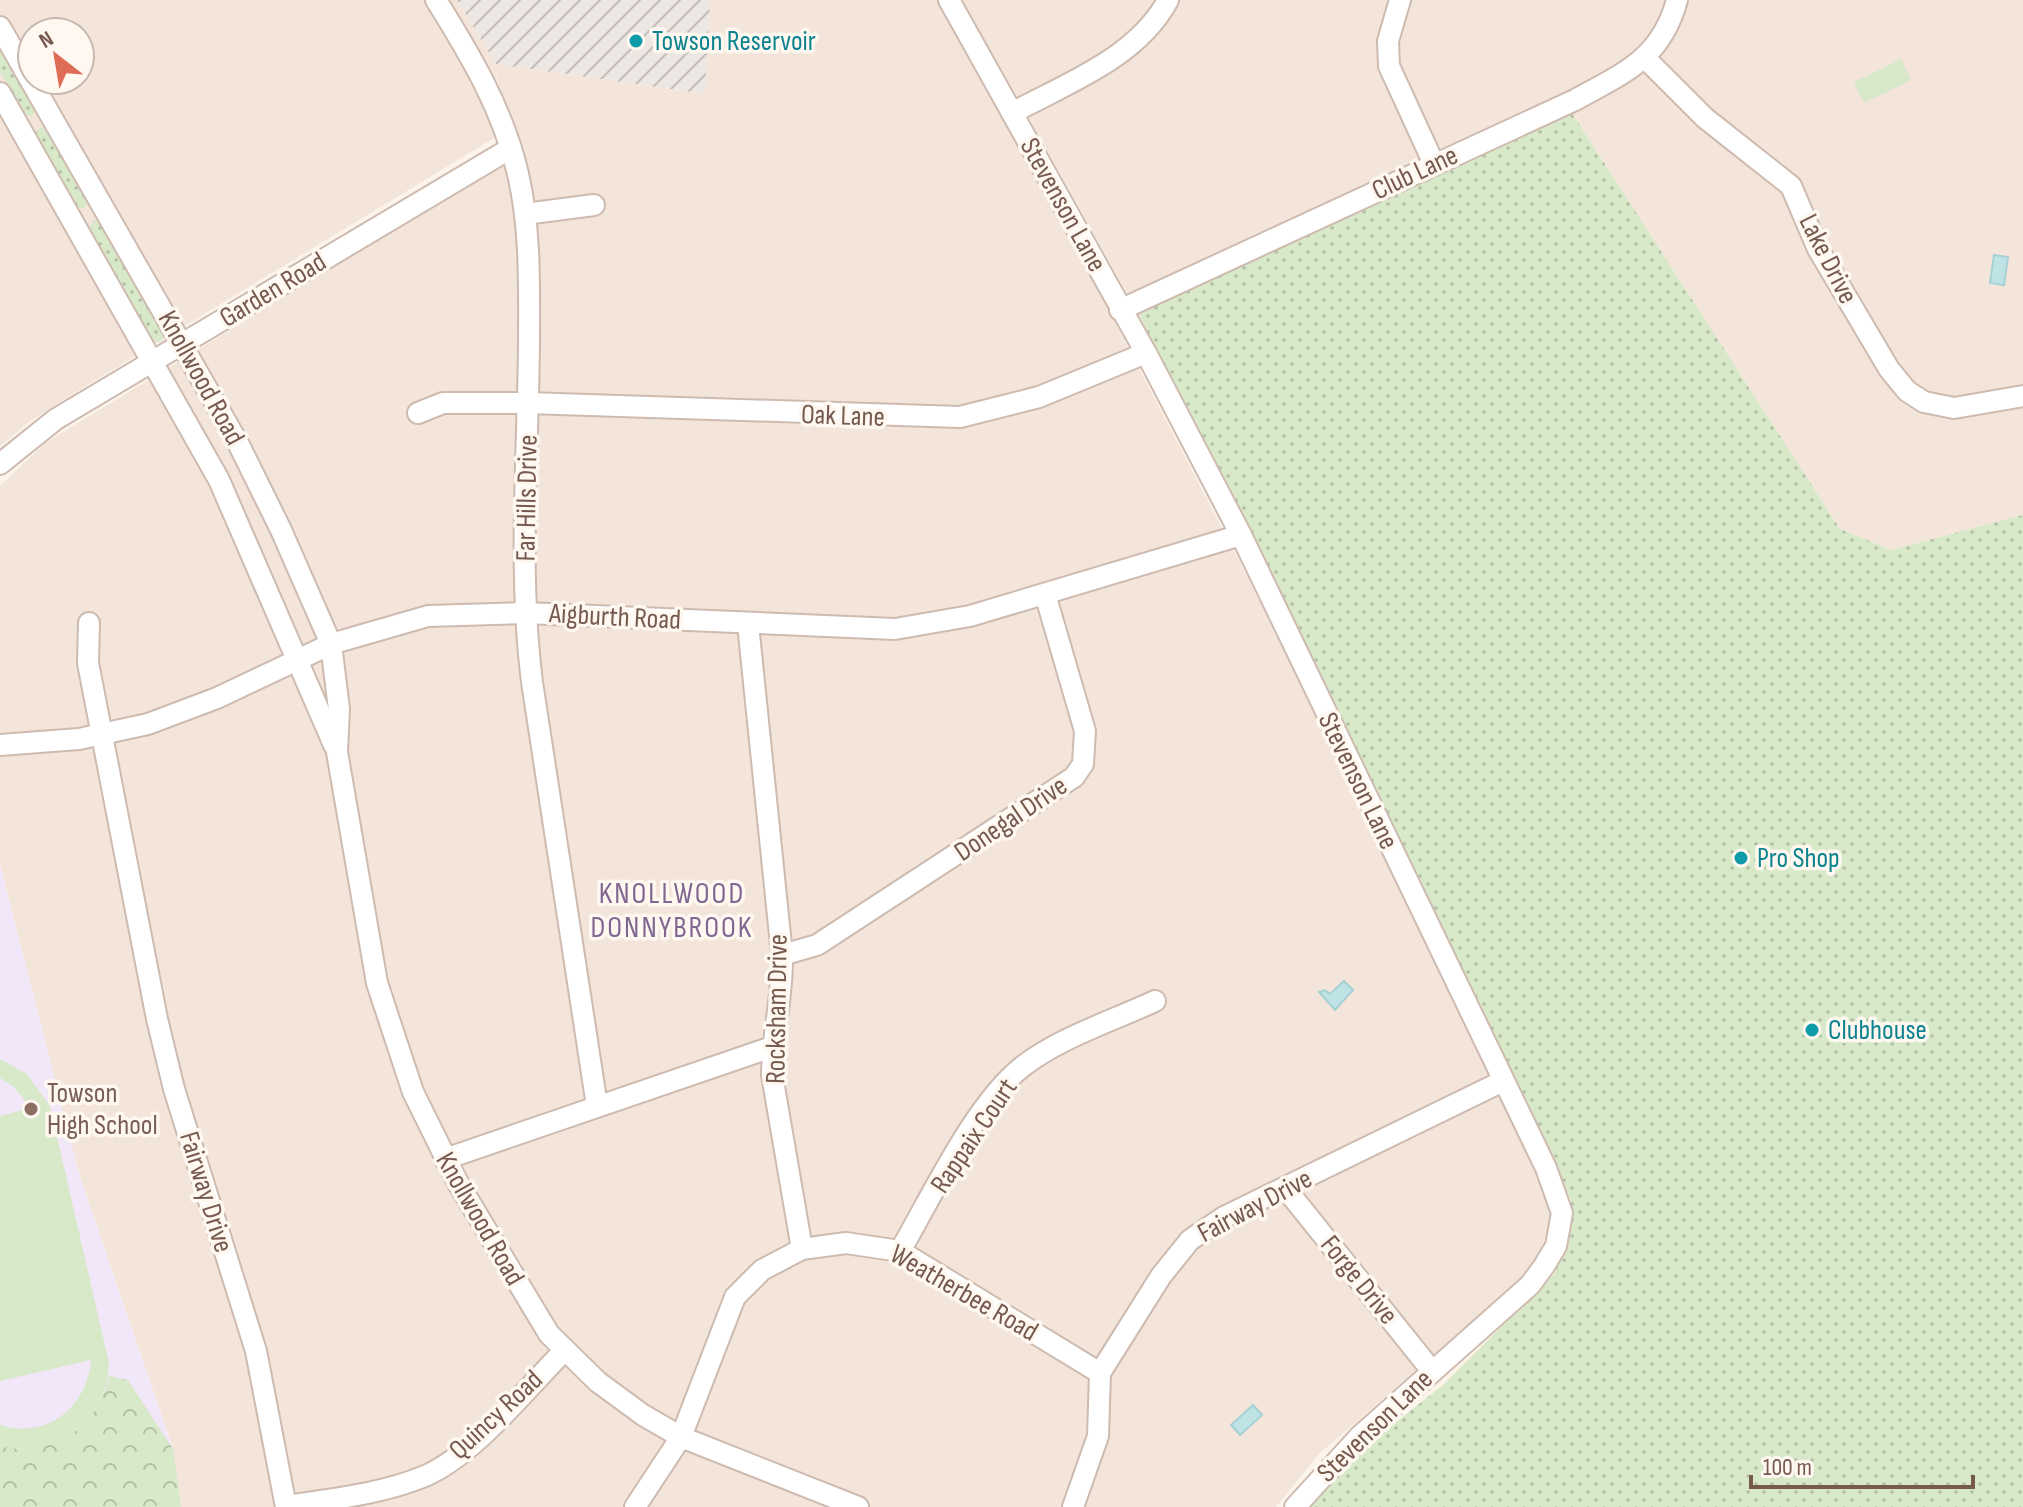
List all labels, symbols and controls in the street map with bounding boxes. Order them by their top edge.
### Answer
north arrow [16,16,96,96]
place label: Towson Reservoir [652,25,816,58]
text: N [34,26,58,55]
marker: Towson Reservoir [627,32,645,50]
street label: Stevenson Lane [1013,132,1113,278]
street label: Club Lane [1367,139,1463,207]
street label: Lake Drive [1792,209,1864,309]
street label: Garden Road [214,245,332,335]
street label: Knollwood Road [151,305,251,451]
street label: Oak Lane [801,398,885,434]
street label: Far Hills Drive [509,434,545,562]
street label: Aigburth Road [547,597,682,637]
street label: Stevenson Lane [1311,707,1405,855]
street label: Donegal Drive [948,769,1074,869]
place label: Pro Shop [1757,842,1840,875]
marker: Pro Shop [1732,849,1750,867]
district label: KNOLLWOOD DONNYBROOK [591,876,753,946]
street label: Rocksham Drive [759,934,795,1084]
place label: Clubhouse [1828,1014,1927,1047]
marker: Clubhouse [1803,1021,1821,1039]
street label: Rappaix Court [924,1072,1024,1200]
place label: Towson High School [47,1077,158,1142]
marker: Towson High School [22,1100,40,1118]
street label: Fairway Drive [172,1128,240,1256]
street label: Knollwood Road [429,1147,531,1291]
street label: Fairway Drive [1192,1162,1318,1250]
street label: Forge Drive [1313,1229,1405,1331]
street label: Weatherbee Road [884,1237,1044,1349]
street label: Quincy Road [442,1363,550,1467]
street label: Stevenson Lane [1310,1363,1440,1489]
scale bar [1751,1439,1973,1489]
text: 100 m [1763,1453,1812,1482]

